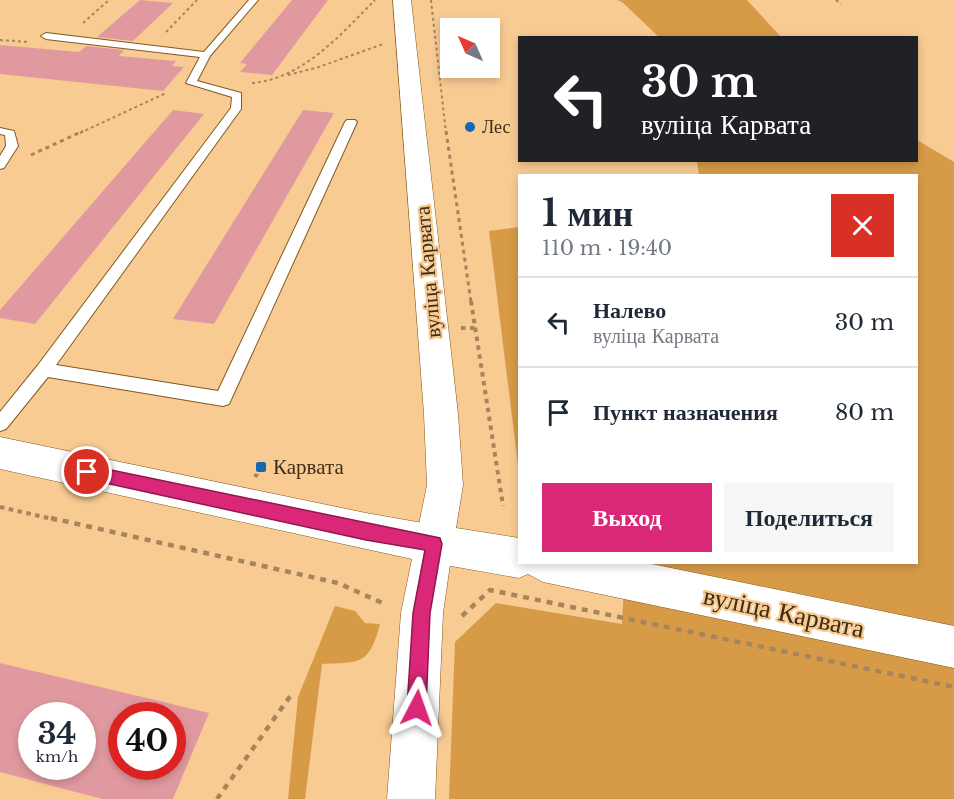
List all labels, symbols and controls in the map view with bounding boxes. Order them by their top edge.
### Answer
north arrow [440,18,500,78]
map controls [440,18,500,78]
text: 30 m [641,56,757,108]
icon: left [542,60,620,138]
text: вуліца Карвата [641,108,811,141]
place label: Лес [482,116,511,138]
marker: Лес [463,120,477,134]
text: 1 мин [542,191,633,236]
button: close [831,194,894,257]
street label: вуліца Карвата [409,204,447,339]
text: 110 m · 19:40 [542,236,672,260]
text: Налево [593,297,666,324]
icon: left [542,306,575,339]
text: 30 m [835,309,894,336]
text: вуліца Карвата [593,324,719,348]
icon: arrive [542,396,575,429]
text: Пункт назначения [593,399,778,426]
text: 80 m [835,399,894,426]
pin [61,446,112,497]
place label: Карвата [273,454,344,480]
icon: arrive [70,455,103,488]
marker: Карвата [254,460,268,474]
button: Выход [542,483,712,552]
button: Поделиться [724,483,894,552]
street label: вуліца Карвата [701,579,868,645]
position arrow [385,676,449,740]
speed limit sign: 40 [108,702,186,780]
text: 34 [37,715,77,752]
text: km/h [36,747,78,766]

